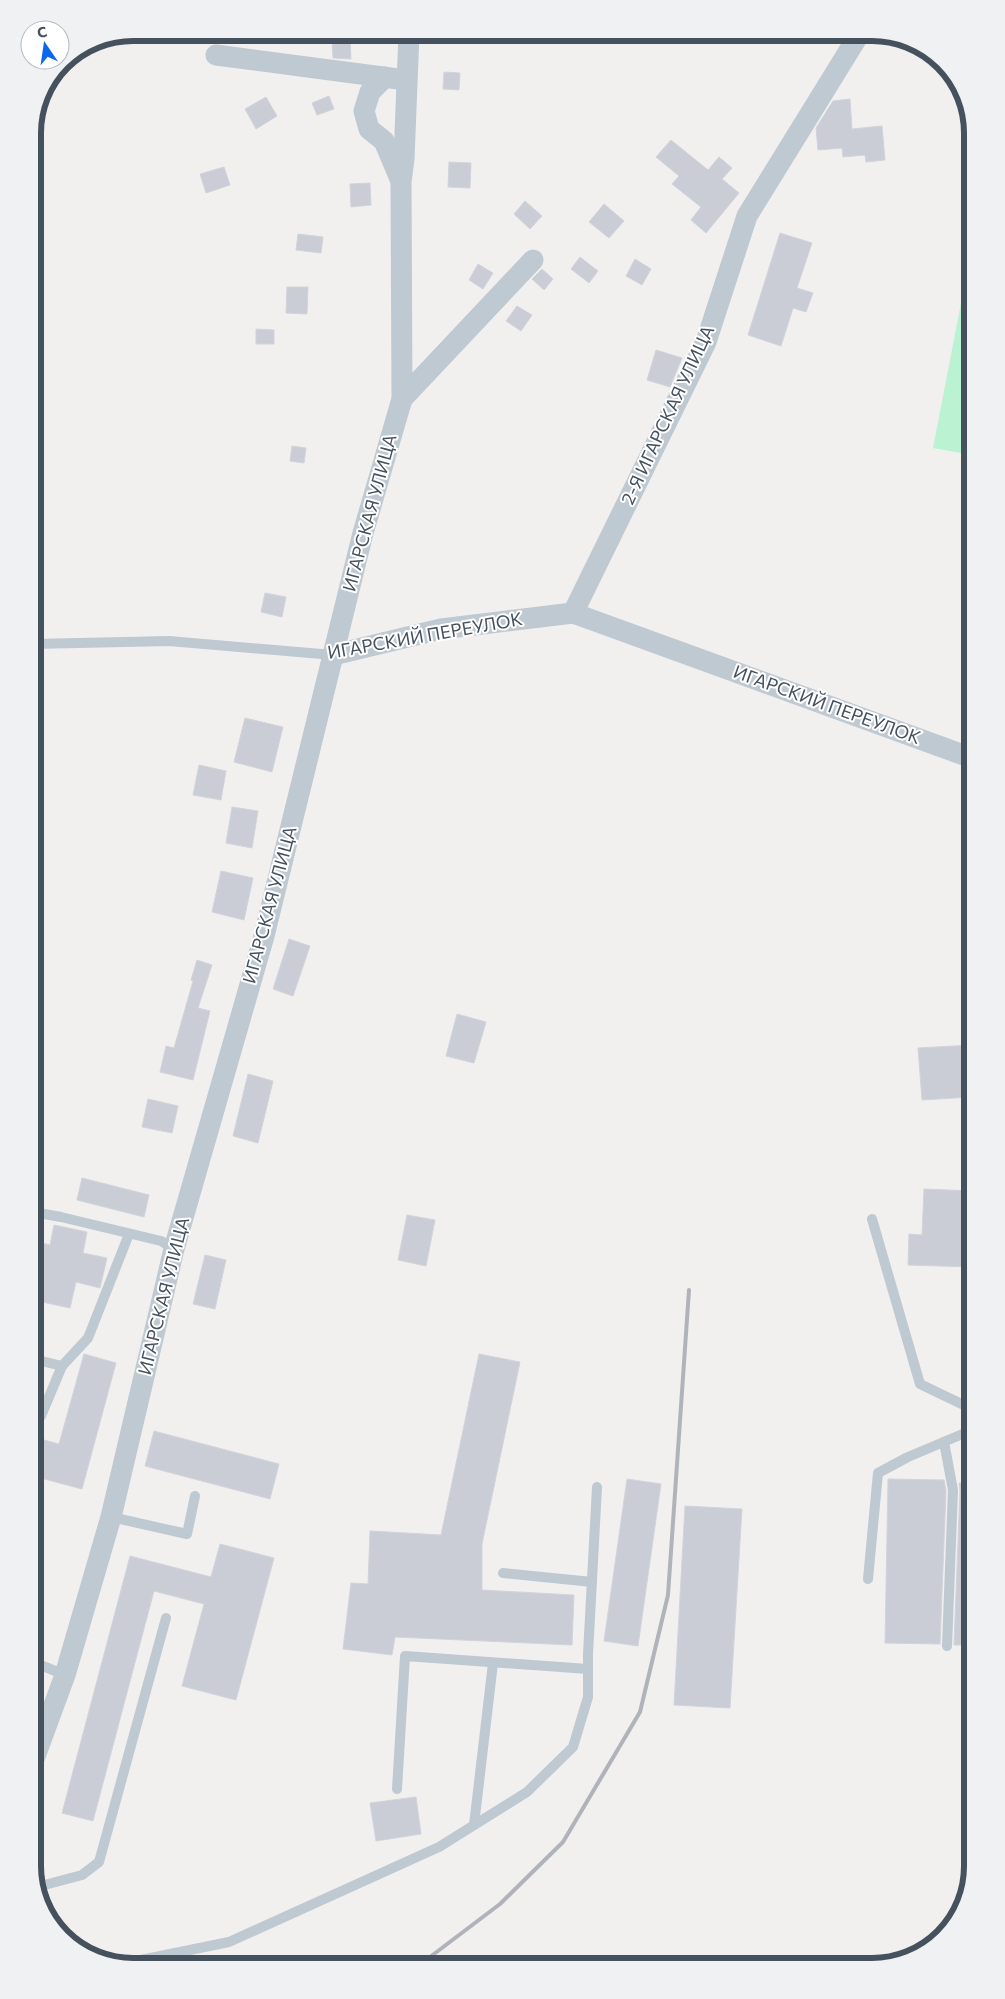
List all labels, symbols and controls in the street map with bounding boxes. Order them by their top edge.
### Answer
north arrow [20,20,70,70]
text: С [35,22,49,41]
street label: 2-Я ИГАРСКАЯ УЛИЦА [616,322,718,508]
street label: ИГАРСКАЯ УЛИЦА [337,432,401,594]
street label: ИГАРСКИЙ ПЕРЕУЛОК [326,607,524,663]
street label: ИГАРСКИЙ ПЕРЕУЛОК [731,660,924,748]
street label: ИГАРСКАЯ УЛИЦА [237,824,301,986]
street label: ИГАРСКАЯ УЛИЦА [133,1215,193,1377]

